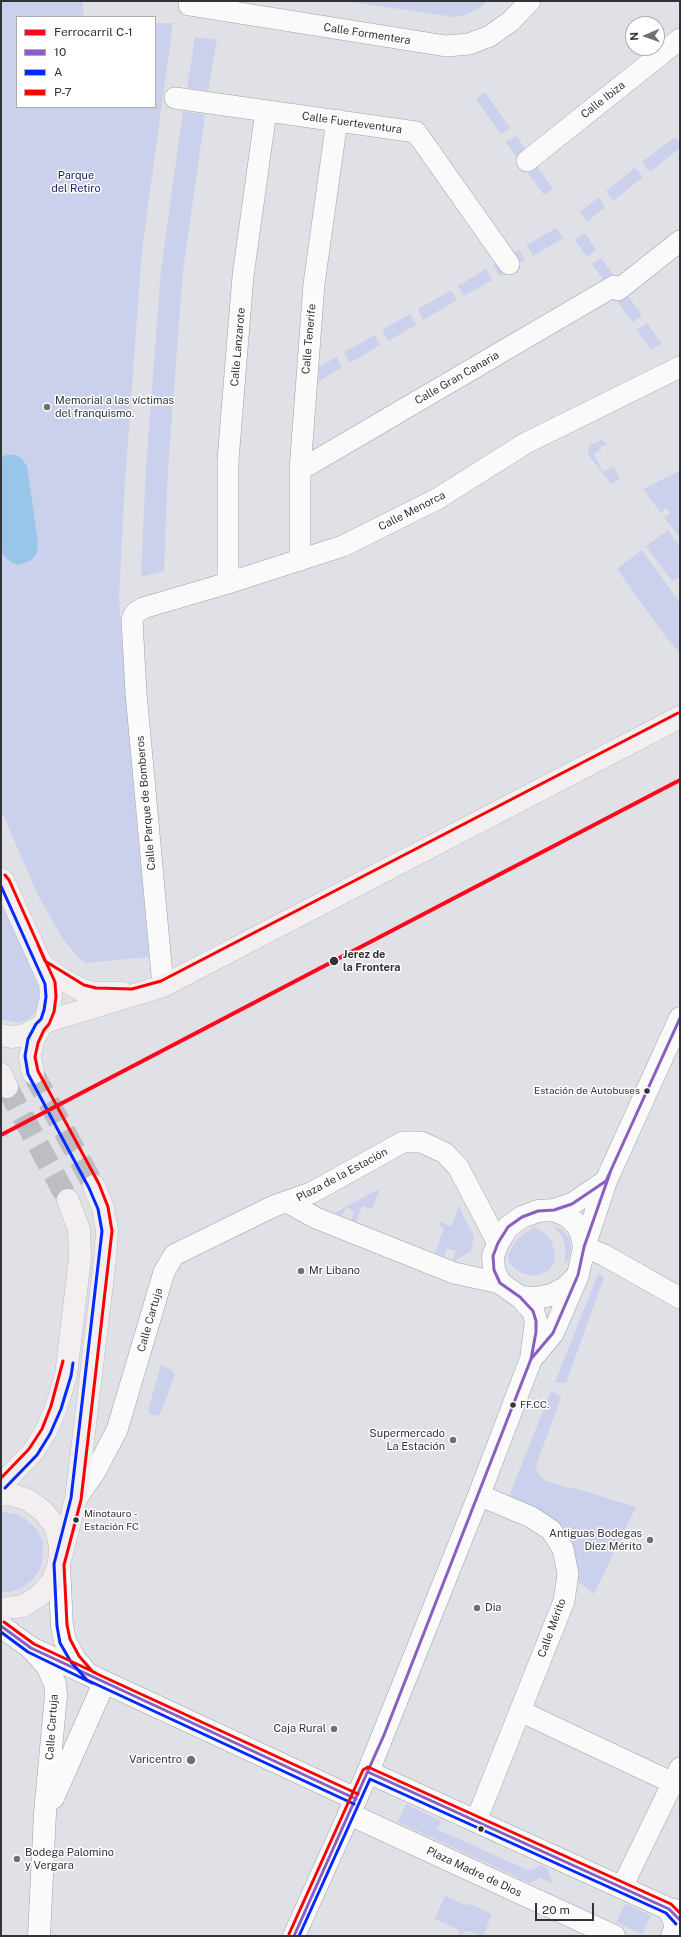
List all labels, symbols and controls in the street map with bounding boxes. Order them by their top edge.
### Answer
legend [16,16,156,108]
north arrow [625,16,665,56]
street label: Calle Formentera [323,21,411,47]
text: Ferrocarril C-1 [54,25,133,39]
text: N [628,32,640,41]
text: 10 [54,45,66,59]
text: A [54,65,63,79]
street label: Calle Ibiza [578,79,628,121]
text: P-7 [54,85,72,99]
street label: Calle Fuerteventura [301,109,403,137]
park label: Parque del Retiro [51,169,101,195]
street label: Calle Tenerife [299,303,319,375]
street label: Calle Lanzarote [228,307,248,387]
street label: Calle Gran Canaria [413,349,501,407]
place label: Memorial a las víctimas del franquismo. [55,394,174,420]
marker: Memorial a las víctimas del franquismo. [42,402,52,412]
street label: Calle Menorca [376,488,448,534]
street label: Calle Parque de Bomberos [134,735,158,871]
place label: Jerez de la Frontera [343,948,401,974]
marker: Jerez de la Frontera [328,955,340,967]
place label: Estación de Autobuses [534,1085,640,1097]
marker: Estación de Autobuses [642,1086,652,1096]
street label: Plaza de la Estación [294,1145,390,1205]
place label: Mr Libano [309,1264,360,1278]
marker: Mr Libano [296,1266,306,1276]
street label: Calle Cartuja [135,1286,165,1354]
place label: FF.CC. [520,1399,549,1411]
marker: FF.CC. [508,1400,518,1410]
place label: Supermercado La Estación [369,1427,445,1453]
marker: Supermercado La Estación [448,1435,458,1445]
place label: Minotauro - Estación FC [84,1508,139,1532]
marker: Minotauro - Estación FC [71,1515,81,1525]
place label: Antiguas Bodegas Díez Mérito [549,1527,642,1553]
marker: Antiguas Bodegas Díez Mérito [645,1535,655,1545]
street label: Calle Mérito [535,1597,569,1659]
place label: Dia [485,1601,501,1615]
marker: Dia [472,1603,482,1613]
street label: Calle Cartuja [43,1694,61,1760]
place label: Caja Rural [273,1722,326,1736]
marker: Caja Rural [329,1724,339,1734]
place label: Varicentro [129,1753,182,1767]
marker: Varicentro [185,1754,197,1766]
unlabelled marker [476,1824,486,1834]
street label: Plaza Madre de Dios [424,1844,524,1900]
place label: Bodega Palomino y Vergara [25,1846,114,1872]
marker: Bodega Palomino y Vergara [12,1854,22,1864]
scale bar [537,1895,596,1921]
text: 20 m [542,1903,570,1917]

